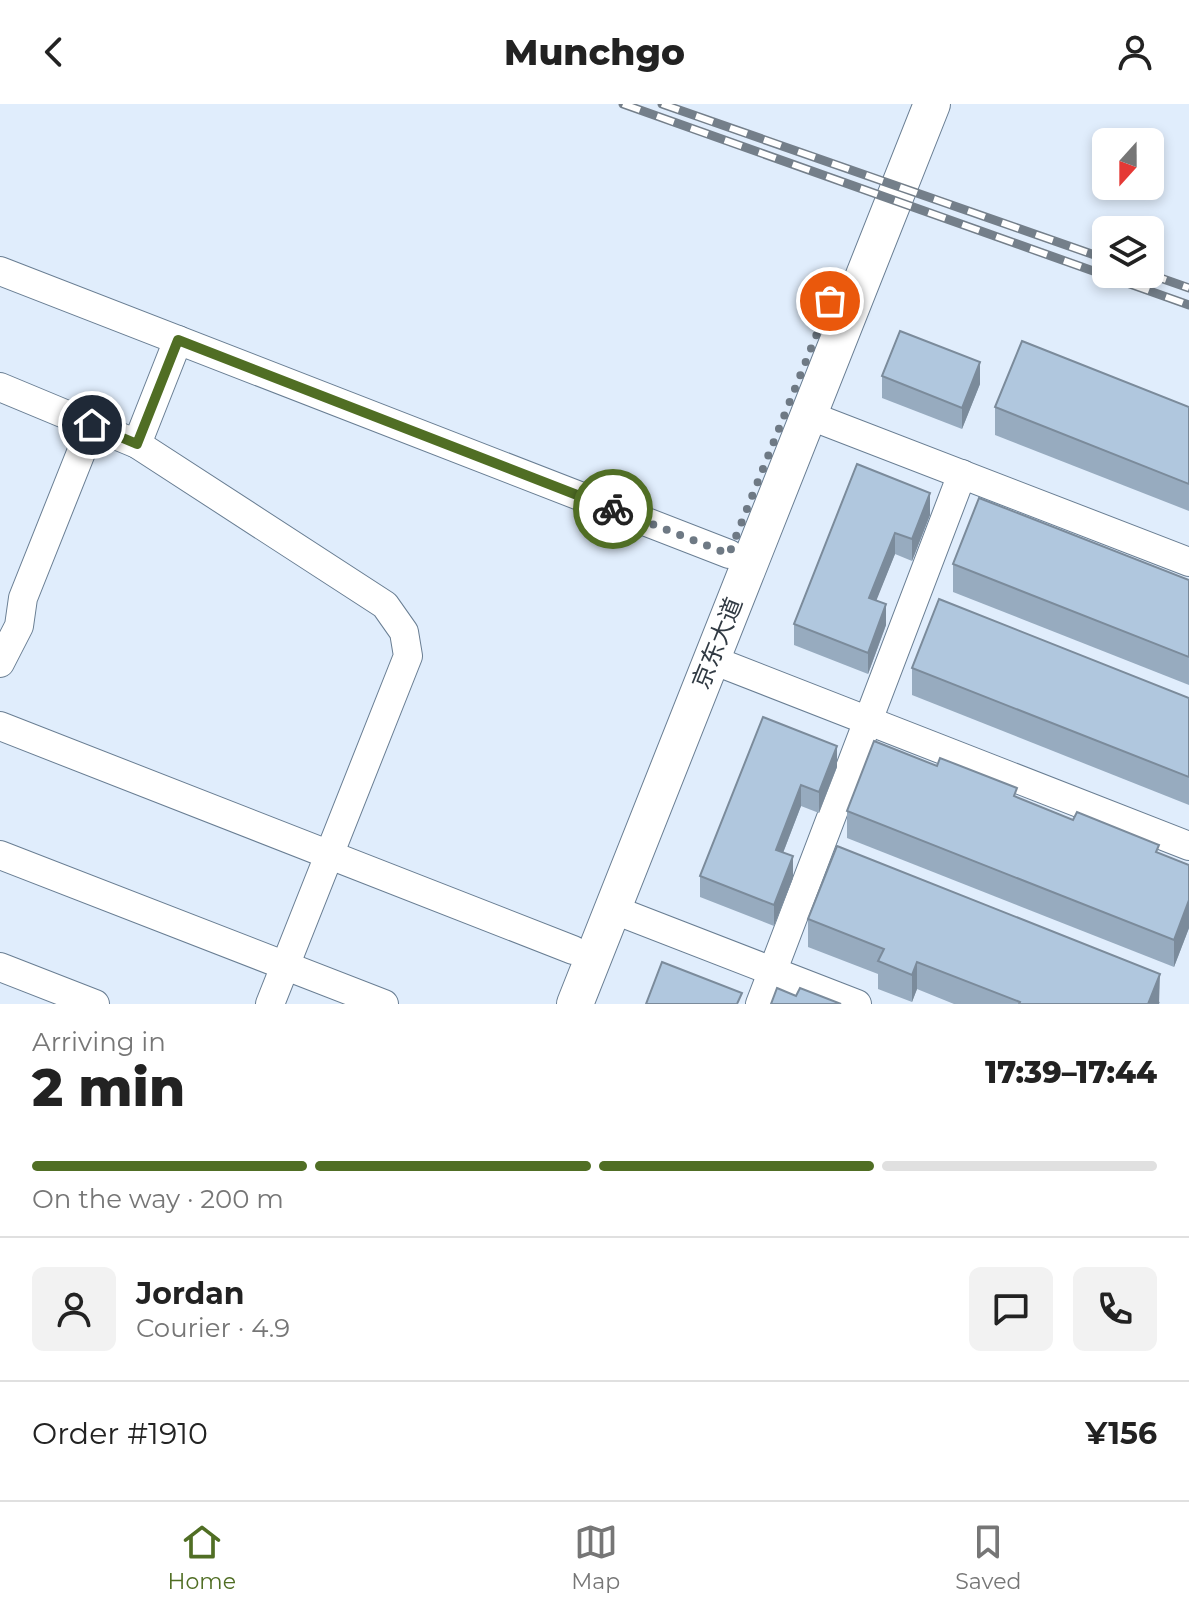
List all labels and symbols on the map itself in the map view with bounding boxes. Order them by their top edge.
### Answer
north arrow [1092,128,1164,200]
pin [796,267,864,335]
pin [58,391,126,459]
courier [573,469,653,549]
street label: 京东大道 [686,593,748,693]

